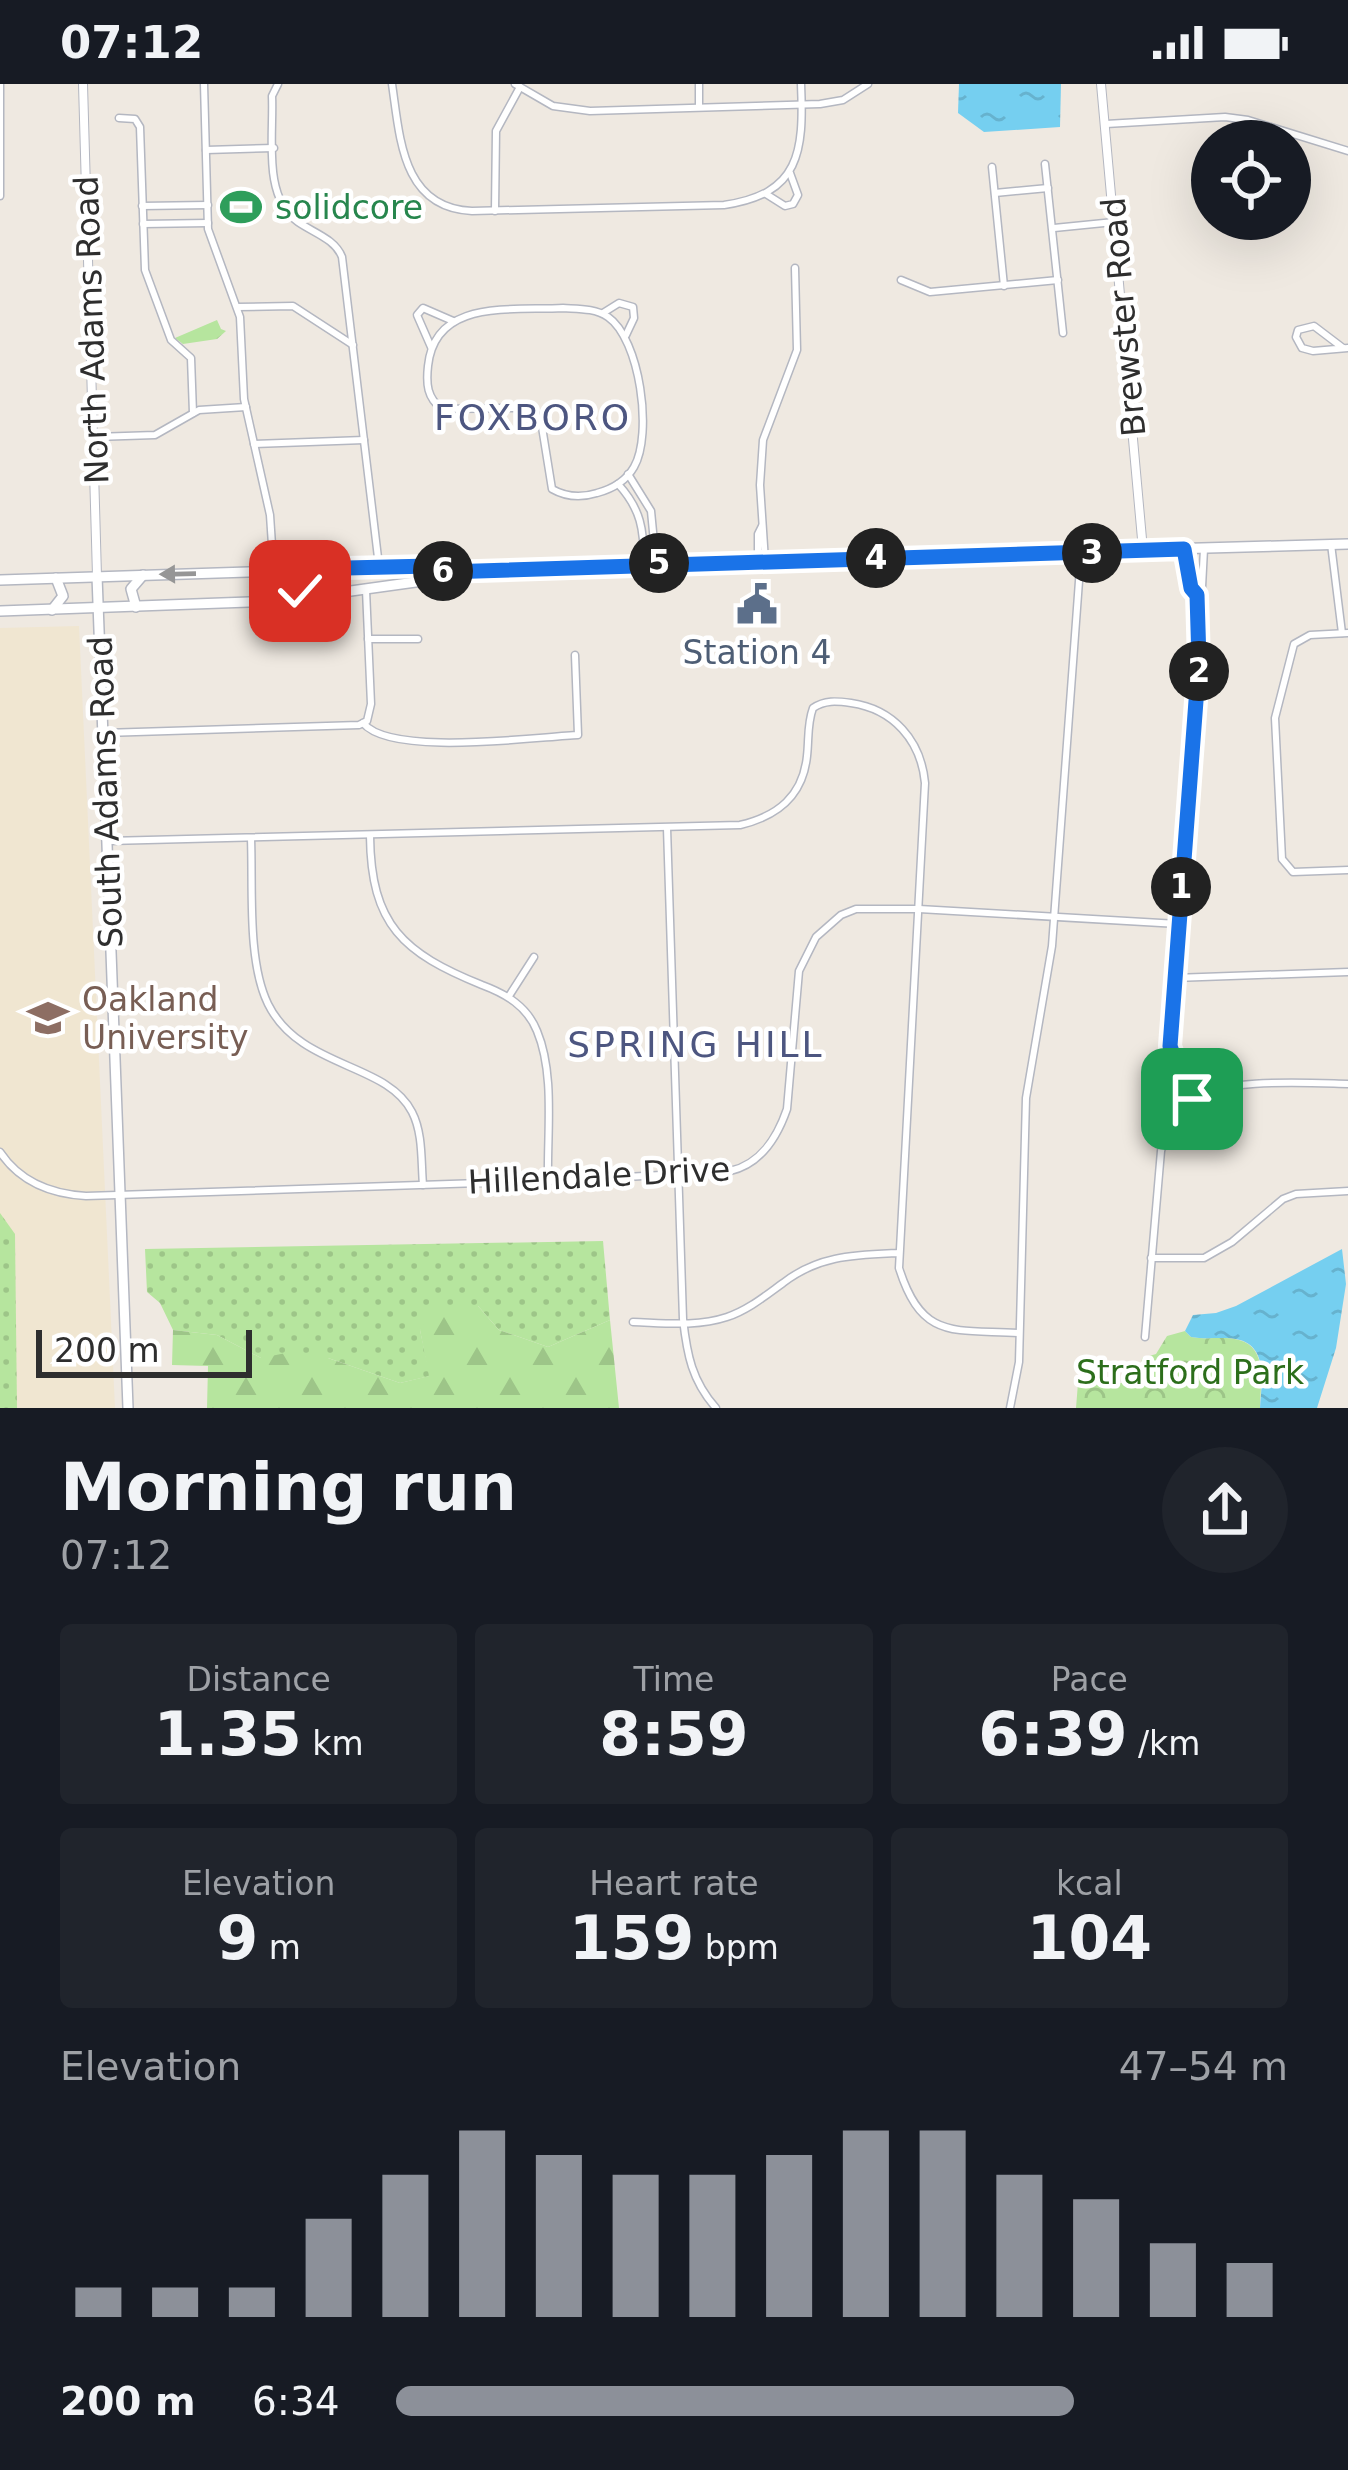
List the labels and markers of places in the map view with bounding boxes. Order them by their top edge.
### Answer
sports icon: solidcore [218,184,264,230]
place label: solidcore [275,188,423,227]
pin: 3 [1062,523,1122,583]
pin: 4 [846,528,906,588]
pin: 5 [629,533,689,593]
pin [249,540,351,642]
pin: 6 [413,541,473,601]
public building icon: Station 4 [734,581,780,627]
place label: Station 4 [683,633,831,672]
pin: 2 [1169,641,1229,701]
pin: 1 [1151,857,1211,917]
place label: Oakland University [82,980,248,1057]
school or university icon: Oakland University [25,995,71,1041]
pin [1141,1048,1243,1150]

